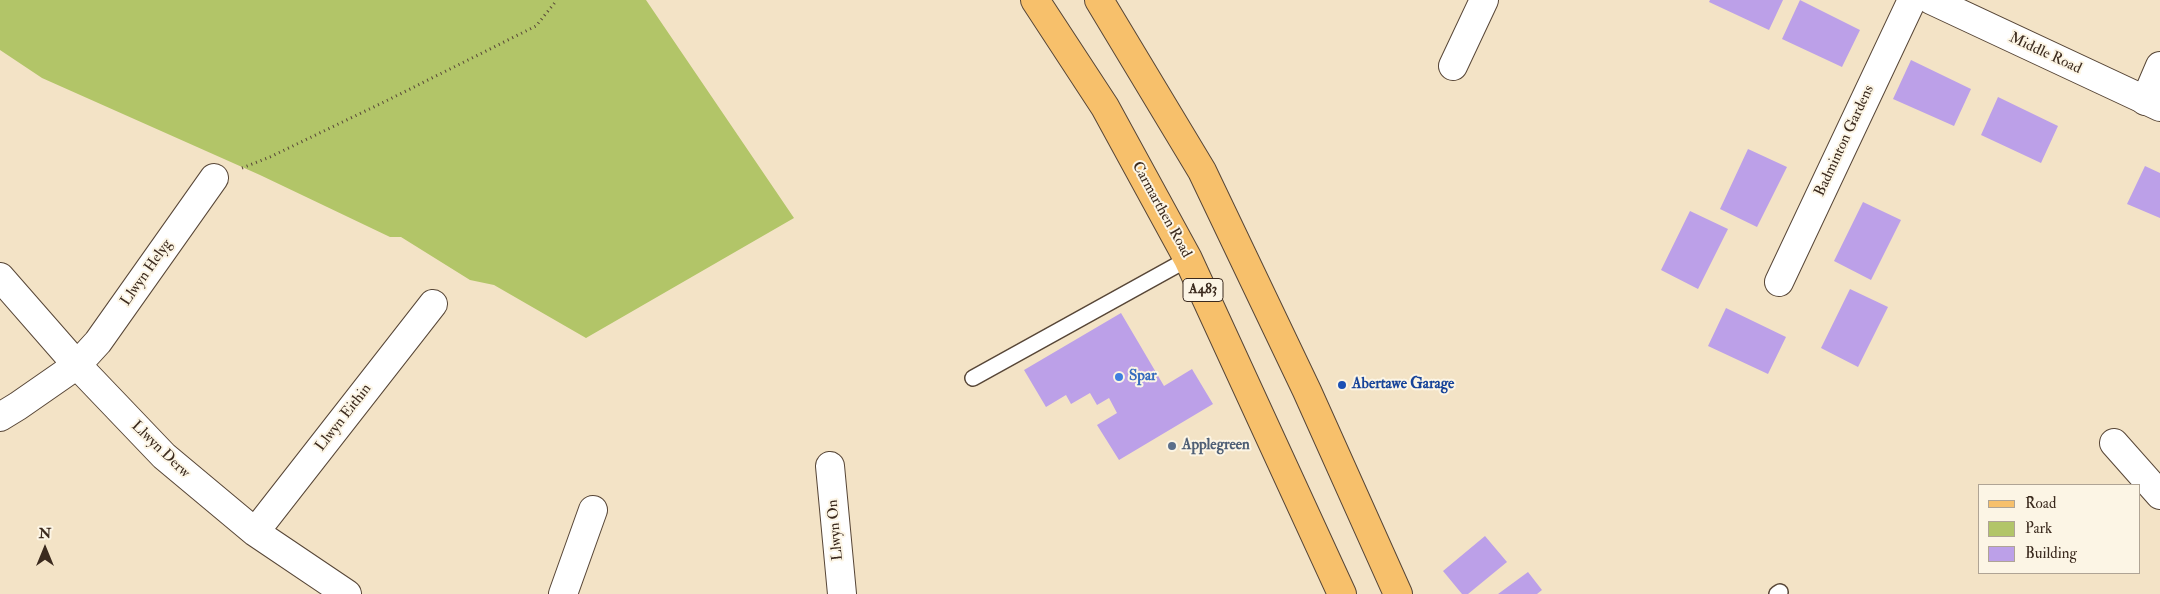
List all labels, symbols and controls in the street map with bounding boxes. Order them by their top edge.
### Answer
street label: Middle Road [2006,29,2084,79]
street label: Badminton Gardens [1811,83,1879,199]
street label: Carmarthen Road [1127,159,1195,261]
street label: Llwyn Helyg [117,236,177,310]
road number: A483 [1183,278,1223,302]
place label: Spar [1129,368,1157,386]
marker: Spar [1113,371,1125,383]
place label: Abertawe Garage [1352,376,1454,394]
marker: Abertawe Garage [1336,379,1348,391]
street label: Llwyn Eithin [312,381,376,455]
street label: Llwyn Derw [127,418,193,482]
place label: Applegreen [1182,437,1250,455]
marker: Applegreen [1166,440,1178,452]
legend [1978,484,2140,574]
text: Road [2025,494,2056,513]
street label: Llwyn On [824,499,848,561]
text: Park [2025,519,2052,538]
north arrow [20,524,70,574]
text: N [39,525,51,542]
text: Building [2025,544,2077,563]

